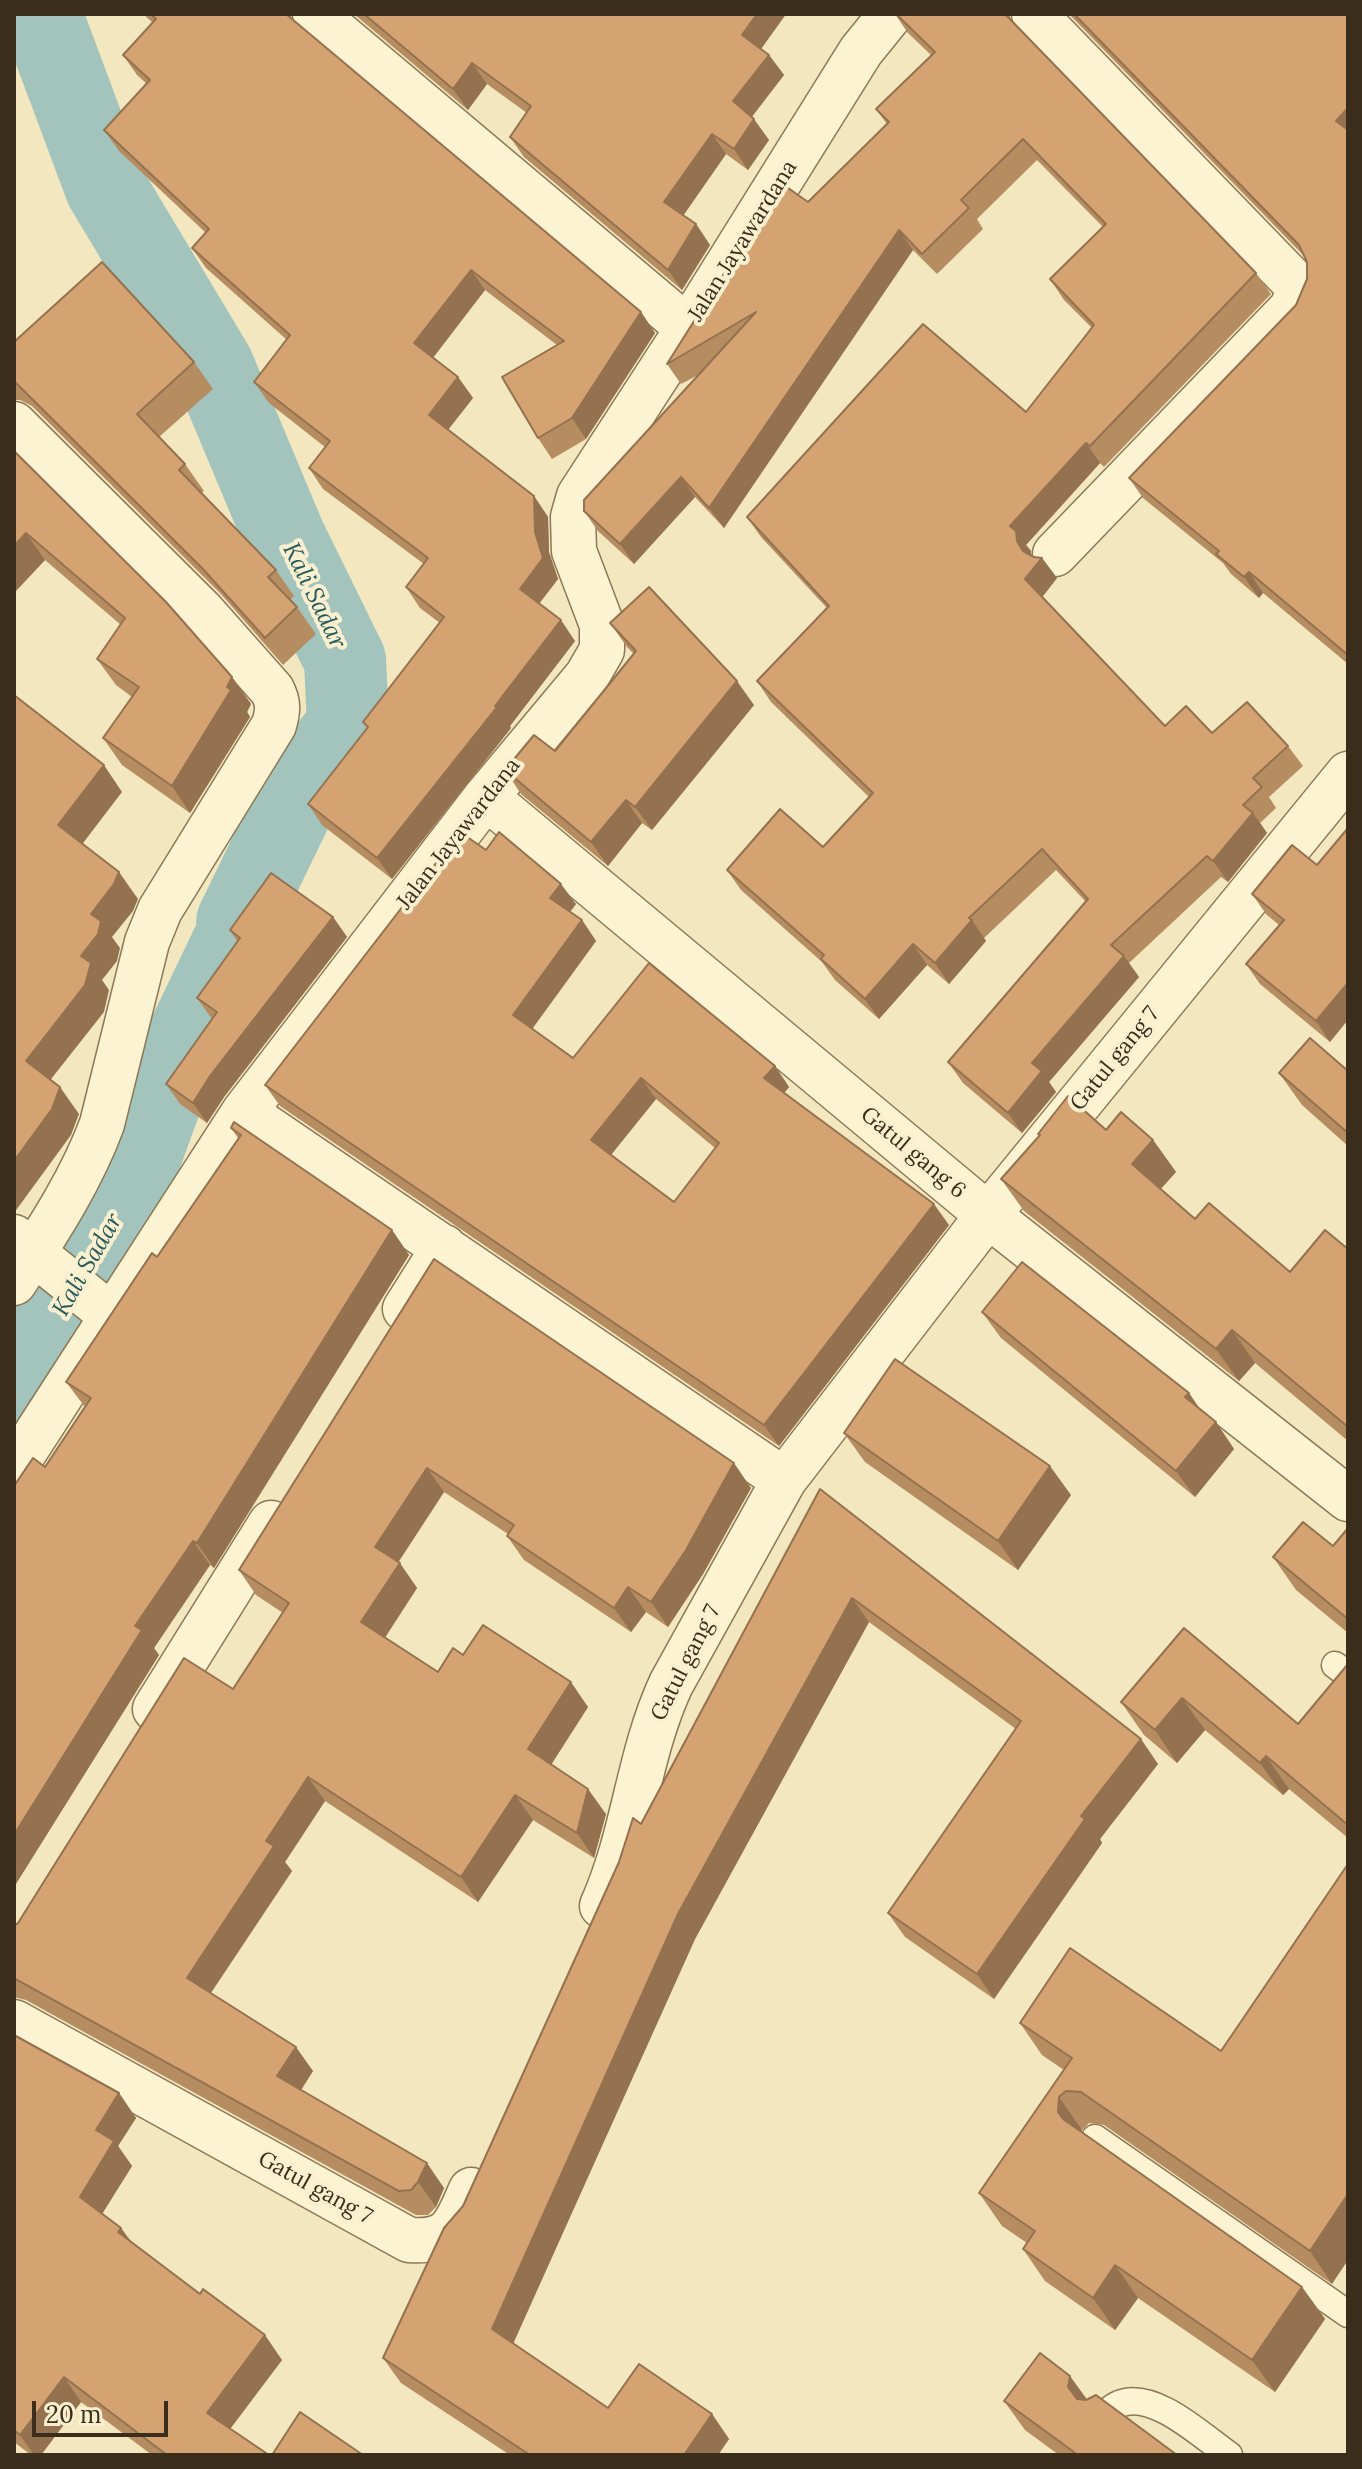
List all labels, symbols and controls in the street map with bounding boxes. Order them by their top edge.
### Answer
street label: Jalan Jayawardana [683,156,803,326]
water label: Kali Sadar [276,538,352,654]
street label: Jalan Jayawardana [392,753,526,915]
street label: Gatul gang 7 [1065,1002,1165,1116]
street label: Gatul gang 6 [855,1101,971,1205]
water label: Kali Sadar [47,1208,129,1322]
street label: Gatul gang 7 [646,1601,726,1725]
street label: Gatul gang 7 [253,2146,377,2230]
scale bar [36,2385,172,2435]
text: 20 m [46,2399,102,2430]

